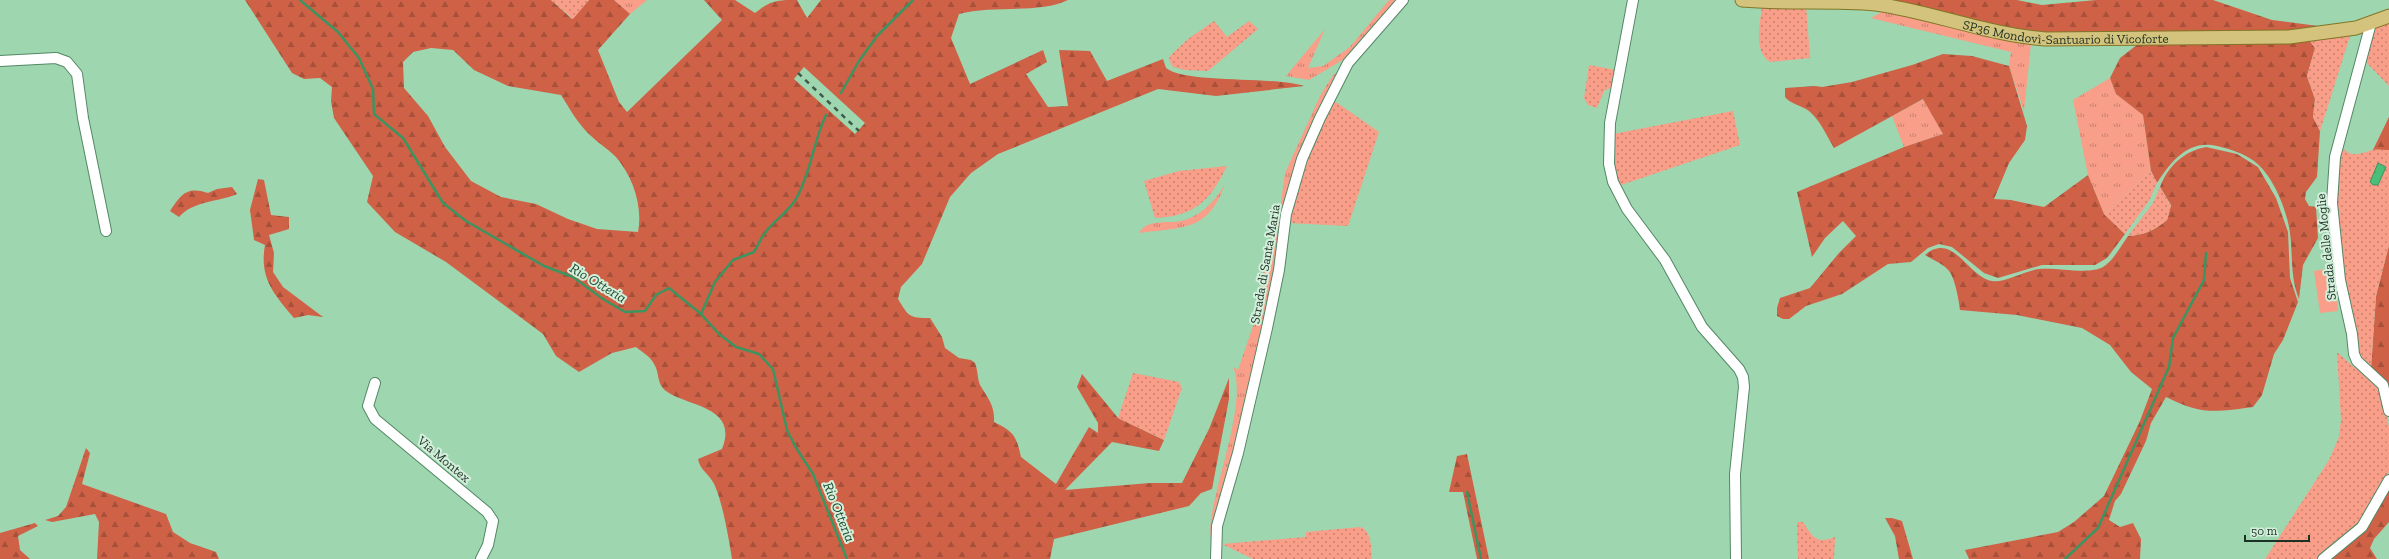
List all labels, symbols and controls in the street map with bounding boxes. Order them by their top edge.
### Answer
street label: SP36 Mondovì-Santuario di Vicoforte [1961,16,2169,47]
street label: Strada delle Moglie [2313,193,2339,301]
street label: Strada di Santa Maria [1247,202,1283,325]
water label: Rio Otteria [567,260,629,306]
street label: Via Montex [414,432,473,485]
water label: Rio Otteria [819,480,859,544]
scale bar [2245,517,2309,543]
text: 50 m [2251,524,2278,538]

